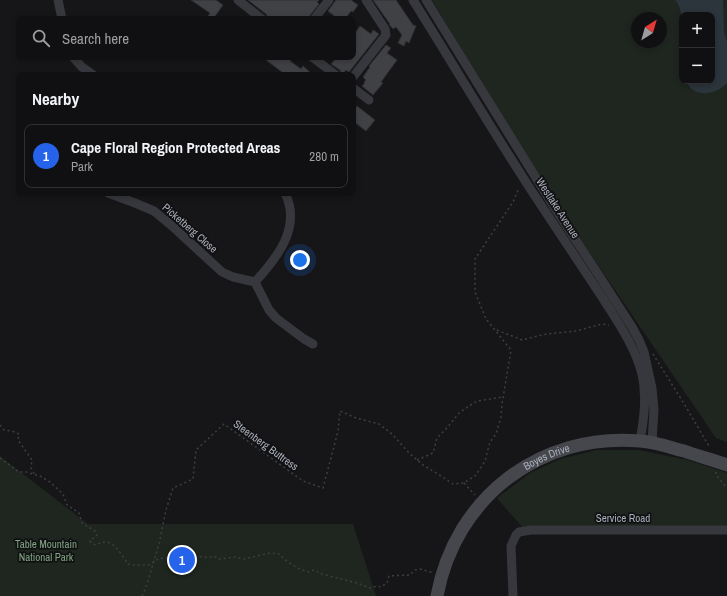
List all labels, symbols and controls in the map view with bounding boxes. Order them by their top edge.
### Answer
north arrow [631,12,667,48]
map controls [679,12,715,84]
button: + [679,12,715,48]
search box [16,16,356,60]
icon: search [30,27,52,49]
text: Search here [62,28,129,49]
button: − [679,48,715,84]
text: Nearby [32,87,79,110]
text: Cape Floral Region Protected Areas [71,137,280,158]
text: 1 [43,148,49,165]
text: 280 m [309,148,339,165]
text: Park [71,158,93,175]
street label: Westlake Avenue [533,175,583,241]
street label: Picketberg Close [159,200,221,256]
your location [290,250,310,270]
street label: Steenberg Buttress [231,417,302,474]
street label: Boyes Drive [521,441,571,473]
street label: Service Road [596,511,650,525]
park label: Table Mountain National Park [15,537,77,564]
pin: 1 [169,545,195,575]

